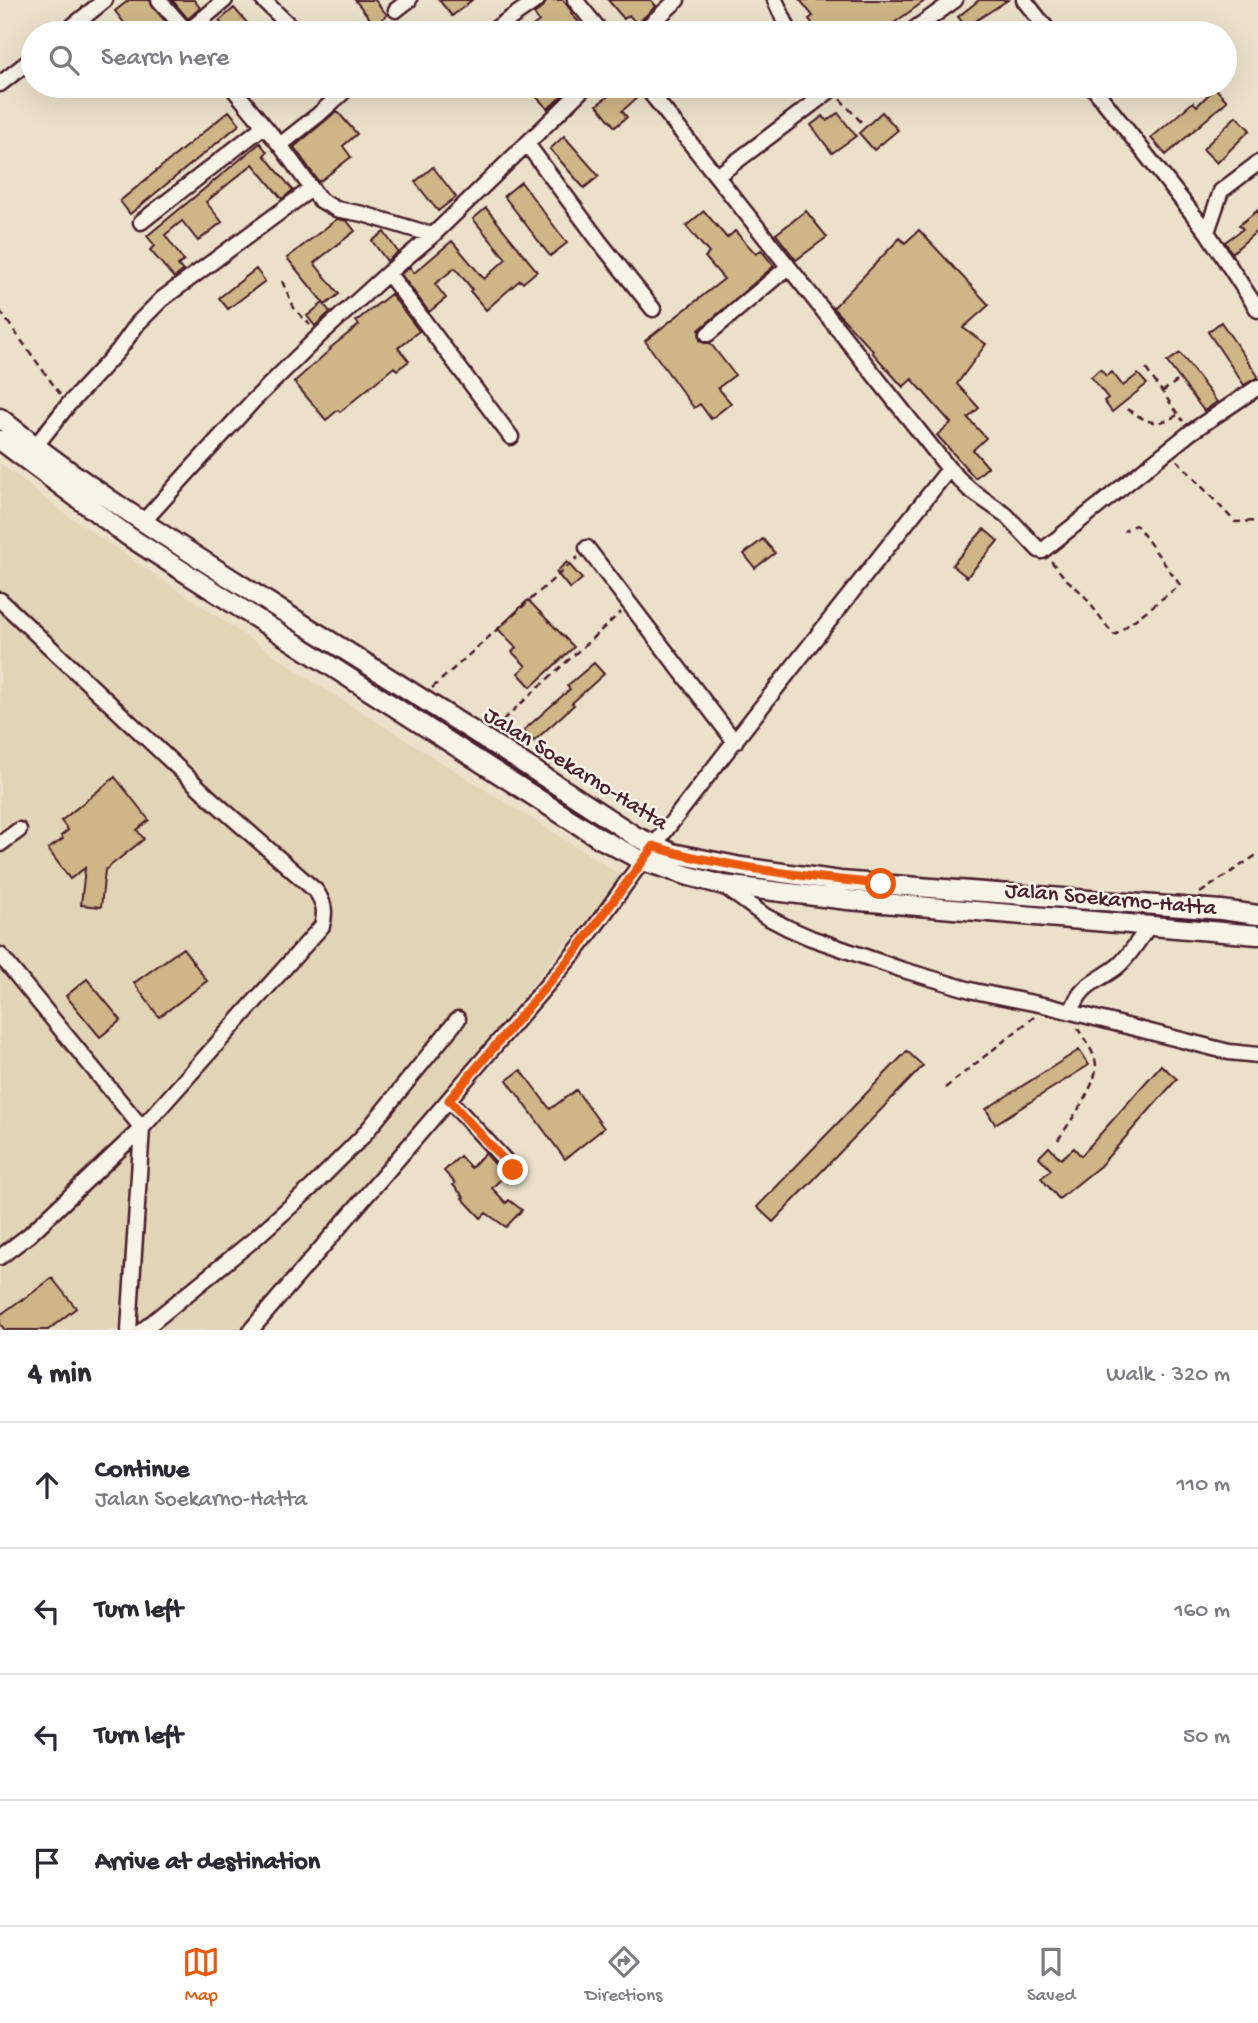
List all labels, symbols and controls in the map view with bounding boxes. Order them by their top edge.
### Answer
search box [21,21,1237,98]
icon: search [45,41,83,79]
text: Search here [101,44,229,75]
street label: Jalan Soekarno-Hatta [478,702,673,838]
route start [865,868,896,899]
street label: Jalan Soekarno-Hatta [1004,878,1219,923]
route end [497,1154,528,1185]
text: 4 min [28,1358,91,1393]
text: Walk · 320 m [1106,1362,1230,1389]
text: Continue [95,1456,189,1487]
icon: ahead [28,1466,66,1504]
text: 110 m [1177,1472,1230,1499]
text: Jalan Soekarno-Hatta [95,1487,307,1514]
icon: left [28,1592,66,1630]
text: Turn left [95,1596,183,1627]
text: 160 m [1174,1598,1230,1625]
icon: left [28,1718,66,1756]
text: Turn left [95,1722,183,1753]
text: 50 m [1183,1724,1230,1751]
icon: arrive [28,1844,66,1882]
text: Arrive at destination [95,1848,320,1879]
tab: Map [182,1943,220,2008]
tab: Directions [585,1943,662,2008]
tab: Saved [1027,1943,1076,2008]

